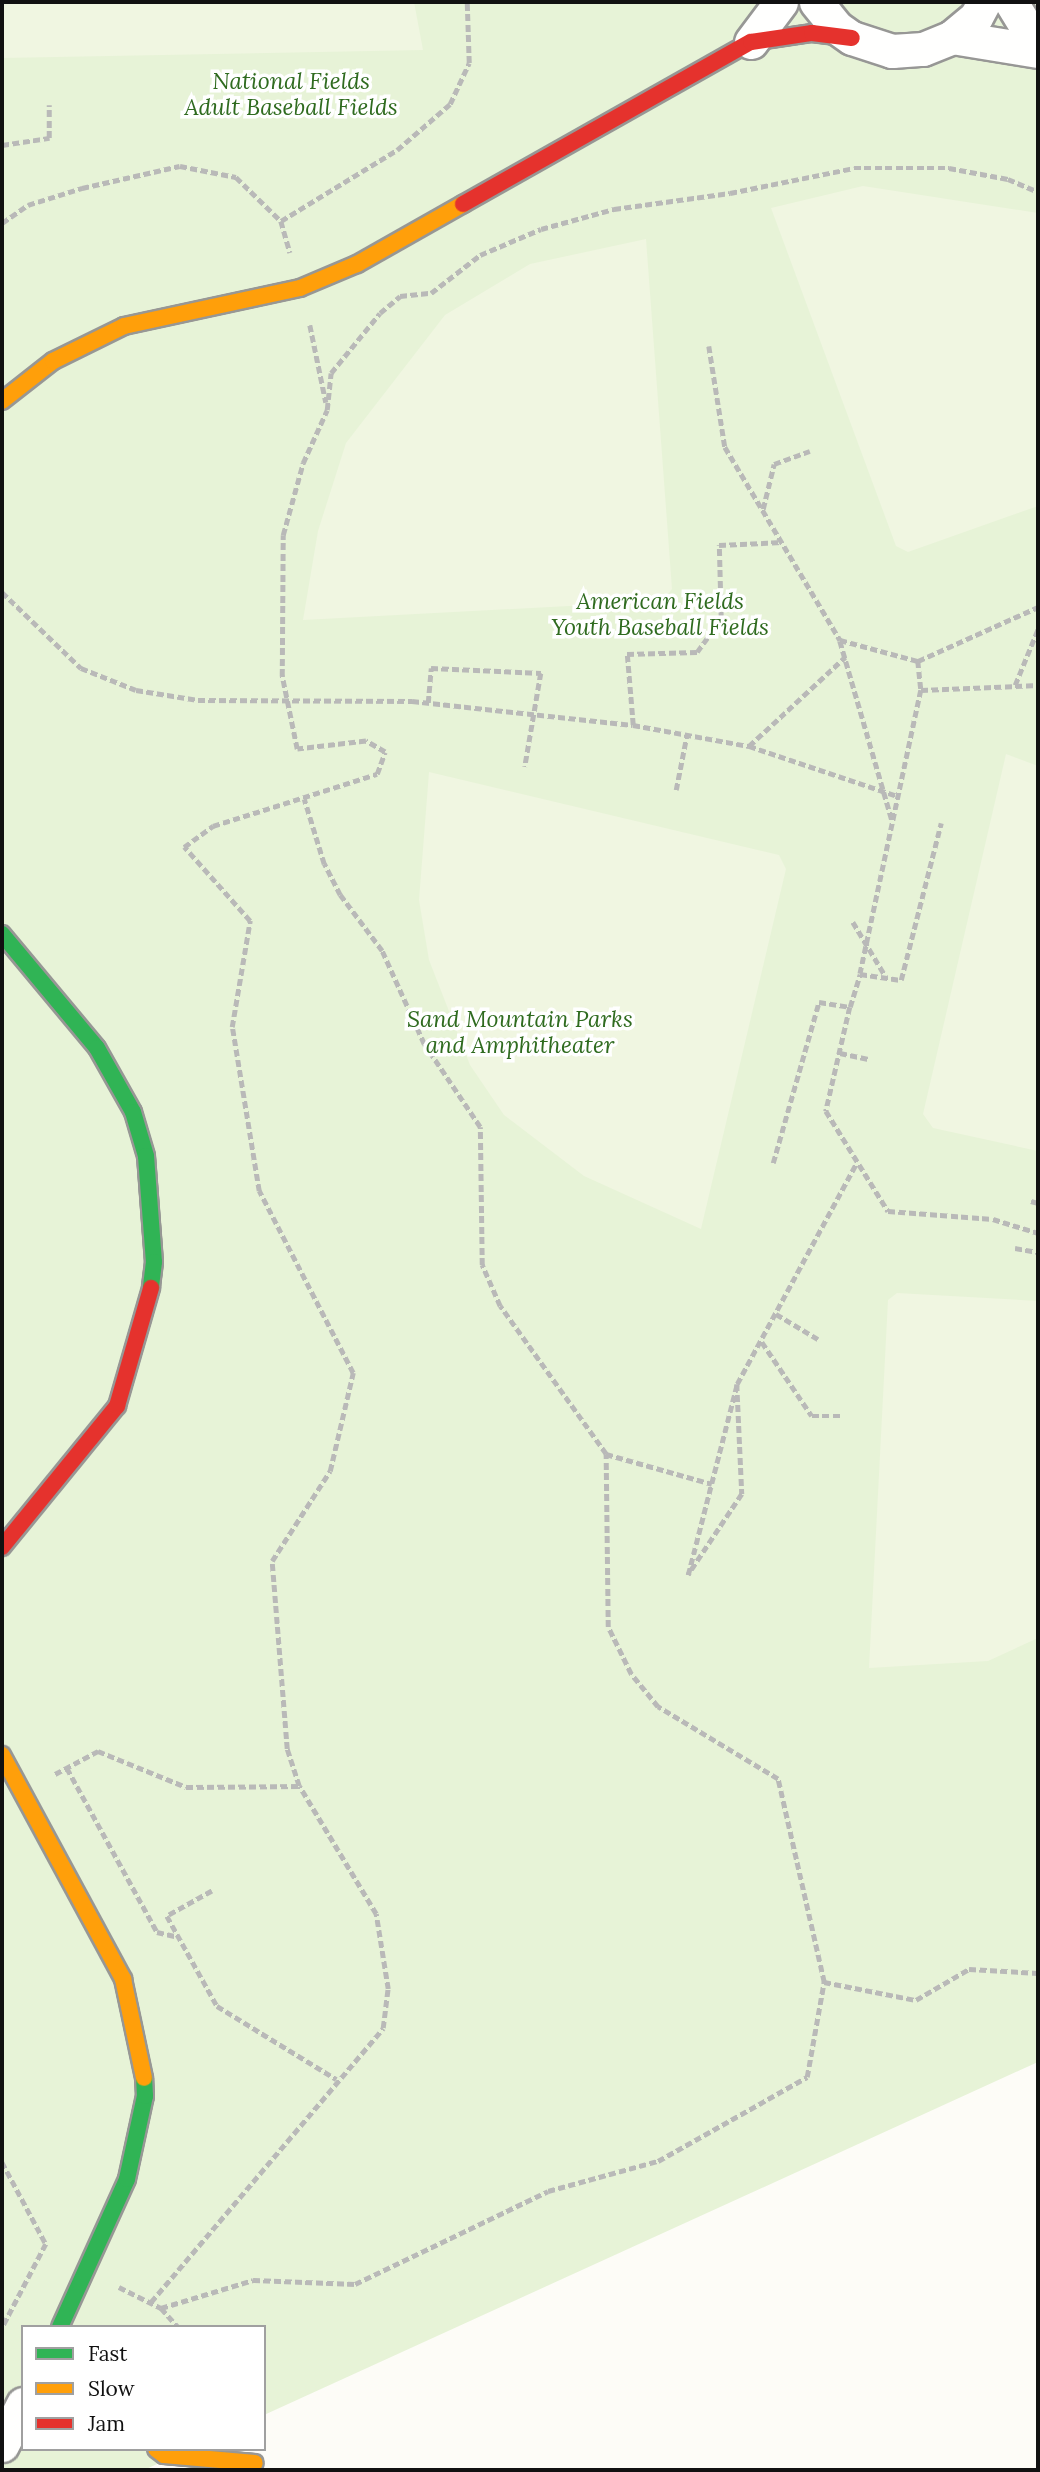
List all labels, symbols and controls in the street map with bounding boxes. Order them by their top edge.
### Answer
park label: National Fields Adult Baseball Fields [184,67,398,121]
park label: American Fields Youth Baseball Fields [551,587,769,641]
park label: Sand Mountain Parks and Amphitheater [407,1005,633,1059]
legend [21,2325,266,2451]
text: Fast [88,2340,127,2367]
text: Slow [88,2375,135,2402]
text: Jam [88,2410,125,2437]

